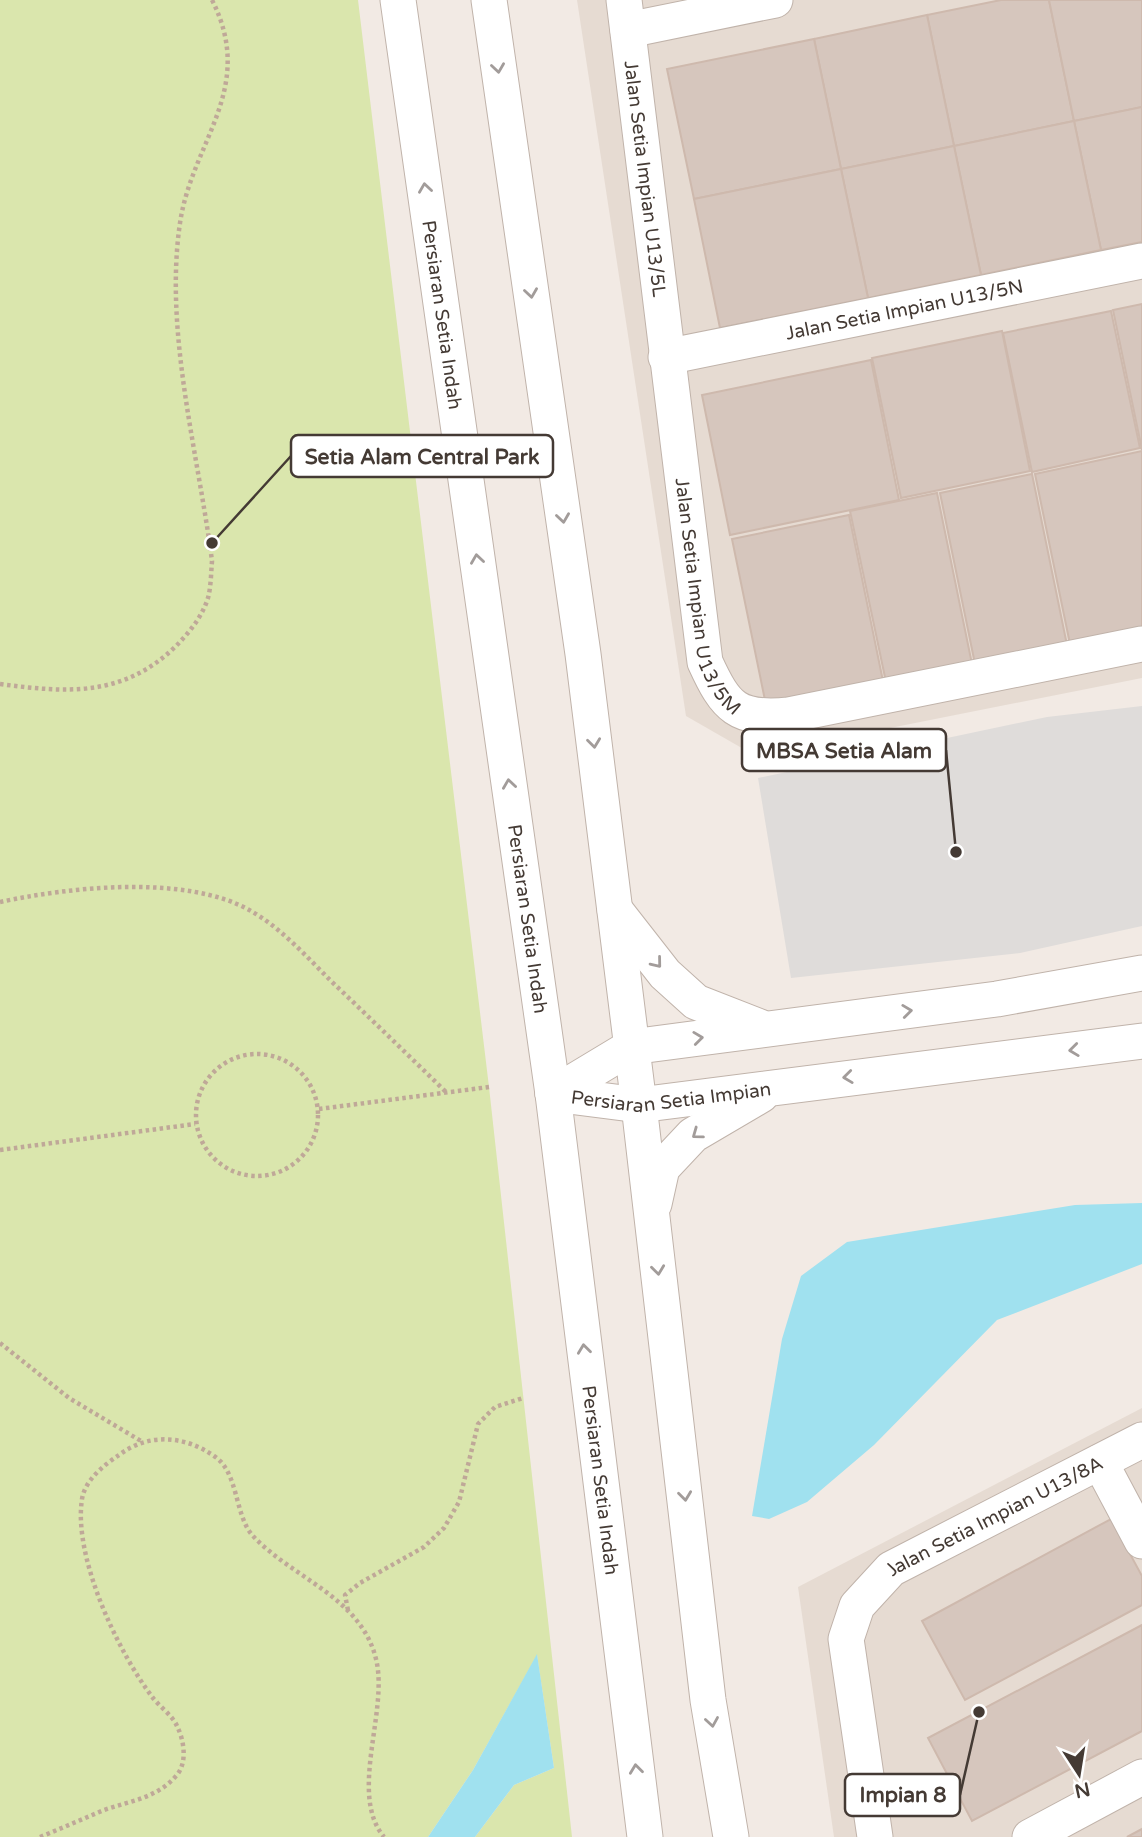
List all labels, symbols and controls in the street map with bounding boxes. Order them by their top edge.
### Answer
street label: Jalan Setia Impian U13/5L [620,59,670,298]
one-way arrow [491,62,506,73]
one-way arrow [417,182,432,194]
street label: Persiaran Setia Indah [417,219,466,411]
street label: Jalan Setia Impian U13/5N [784,275,1025,345]
one-way arrow [523,287,538,299]
callout: Setia Alam Central Park [291,435,553,477]
text: Setia Alam Central Park [305,445,540,470]
street label: Jalan Setia Impian U13/5M [671,477,745,720]
one-way arrow [555,512,570,524]
one-way arrow [470,553,485,564]
callout: MBSA Setia Alam [742,729,946,771]
one-way arrow [586,737,601,749]
text: MBSA Setia Alam [756,739,932,764]
one-way arrow [502,778,517,790]
street label: Persiaran Setia Indah [503,823,551,1015]
one-way arrow [649,955,661,968]
one-way arrow [901,1003,913,1018]
one-way arrow [693,1030,704,1045]
one-way arrow [1068,1042,1080,1057]
one-way arrow [843,1069,854,1084]
street label: Persiaran Setia Impian [570,1078,772,1117]
one-way arrow [692,1126,705,1138]
one-way arrow [651,1265,666,1276]
one-way arrow [577,1343,592,1355]
street label: Persiaran Setia Indah [577,1384,622,1576]
street label: Jalan Setia Impian U13/8A [881,1452,1107,1580]
one-way arrow [677,1491,692,1502]
one-way arrow [704,1716,719,1728]
north arrow [1044,1739,1114,1809]
one-way arrow [629,1763,644,1775]
callout: Impian 8 [845,1774,960,1816]
text: N [1073,1777,1092,1802]
text: Impian 8 [860,1783,946,1808]

